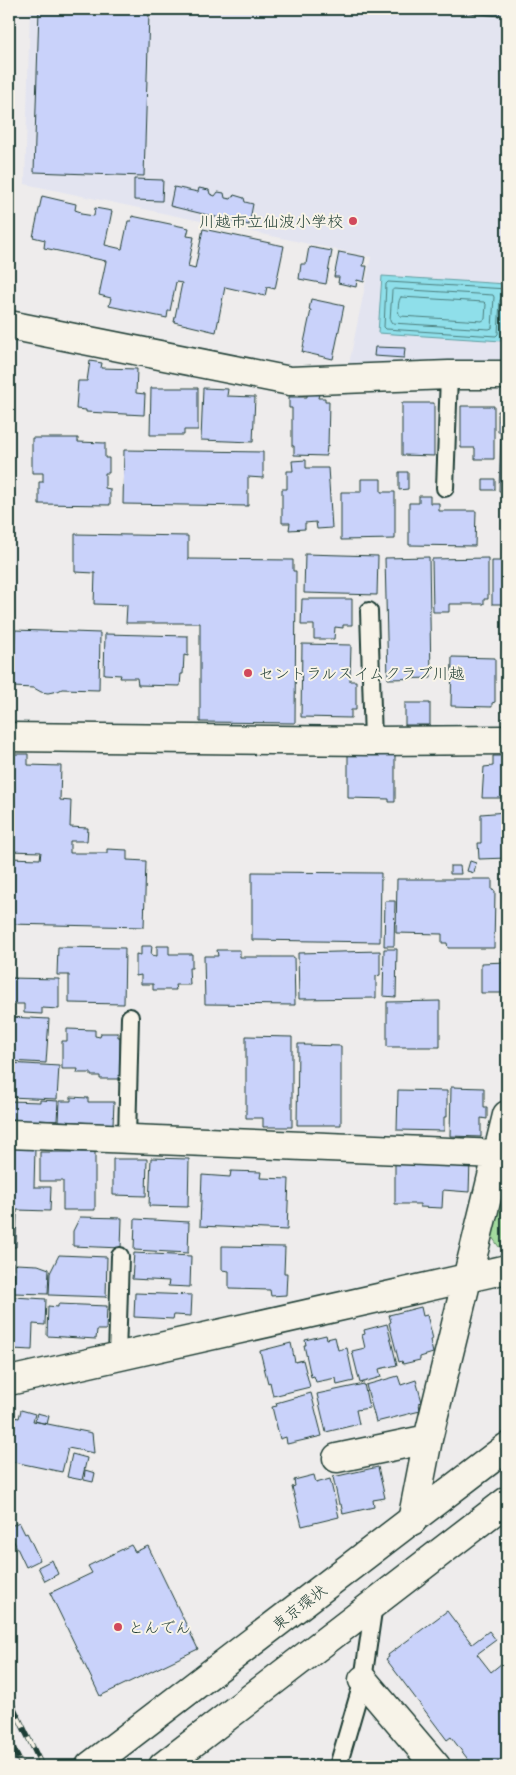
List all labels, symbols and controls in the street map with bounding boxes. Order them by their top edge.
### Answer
place label: 川越市立仙波小学校 [199,210,343,232]
marker: 川越市立仙波小学校 [347,215,359,227]
place label: セントラルスイムクラブ川越 [258,662,465,684]
marker: セントラルスイムクラブ川越 [242,667,254,679]
street label: 東京環状 [267,1579,331,1635]
place label: とんでん [128,1616,191,1638]
marker: とんでん [112,1621,124,1633]

